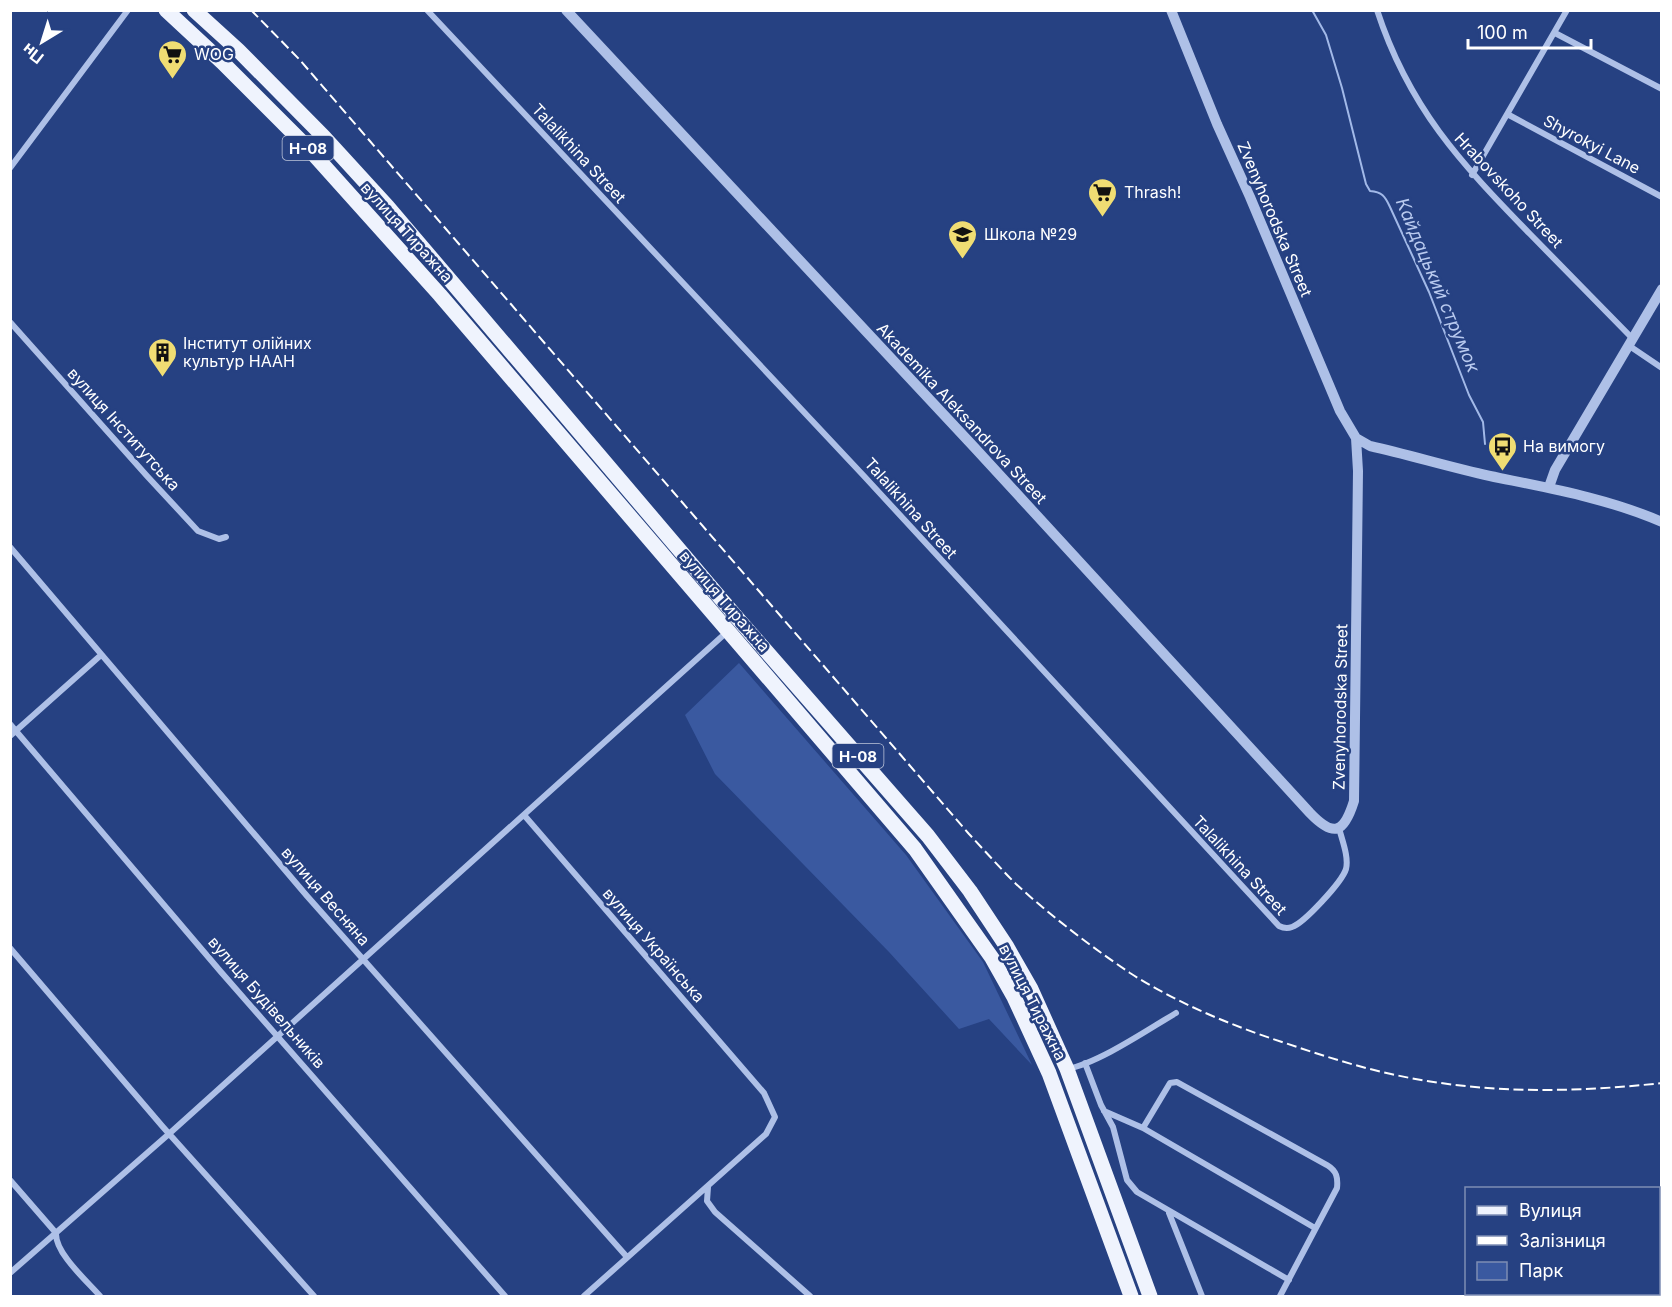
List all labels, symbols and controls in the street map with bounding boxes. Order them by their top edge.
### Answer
north arrow [12,12,72,72]
scale bar [1468,12,1591,50]
text: 100 m [1477,22,1528,43]
supermarket icon: WOG [157,38,189,80]
text: Пн [18,39,48,68]
place label: WOG [194,44,234,64]
street label: Talalikhina Street [528,99,630,207]
street label: Shyrokyi Lane [1540,110,1644,178]
street label: Hrabovskoho Street [1450,128,1568,252]
road number: Н-08 [282,136,334,160]
street label: Zvenyhorodska Street [1233,138,1317,300]
supermarket icon: Thrash! [1087,176,1119,218]
street label: вулиця Тиражна [357,178,457,286]
place label: Thrash! [1124,182,1181,202]
water label: Кайдацький струмок [1392,195,1485,376]
school or university icon: Школа №29 [947,218,979,260]
place label: Школа №29 [984,224,1077,244]
street label: Akademika Aleksandrova Street [873,318,1051,508]
place label: Інститут олійних культур НААН [183,333,312,371]
building icon: Інститут олійних культур НААН [146,336,178,378]
street label: вулиця Інститутська [63,363,185,495]
bus stop icon: На вимогу [1486,430,1518,472]
place label: На вимогу [1523,436,1605,456]
street label: Talalikhina Street [860,453,962,563]
street label: вулиця Тиражна [675,546,775,656]
street label: Zvenyhorodska Street [1329,624,1351,790]
road number: Н-08 [832,744,884,768]
street label: Talalikhina Street [1189,811,1291,919]
street label: вулиця Весняна [278,842,374,950]
street label: вулиця Українська [599,884,709,1006]
street label: вулиця Будівельників [204,932,330,1072]
street label: вулиця Тиражна [995,940,1071,1064]
legend [1465,1187,1660,1295]
text: Вулиця [1519,1200,1582,1221]
text: Залізниця [1519,1230,1606,1251]
text: Парк [1519,1260,1564,1281]

